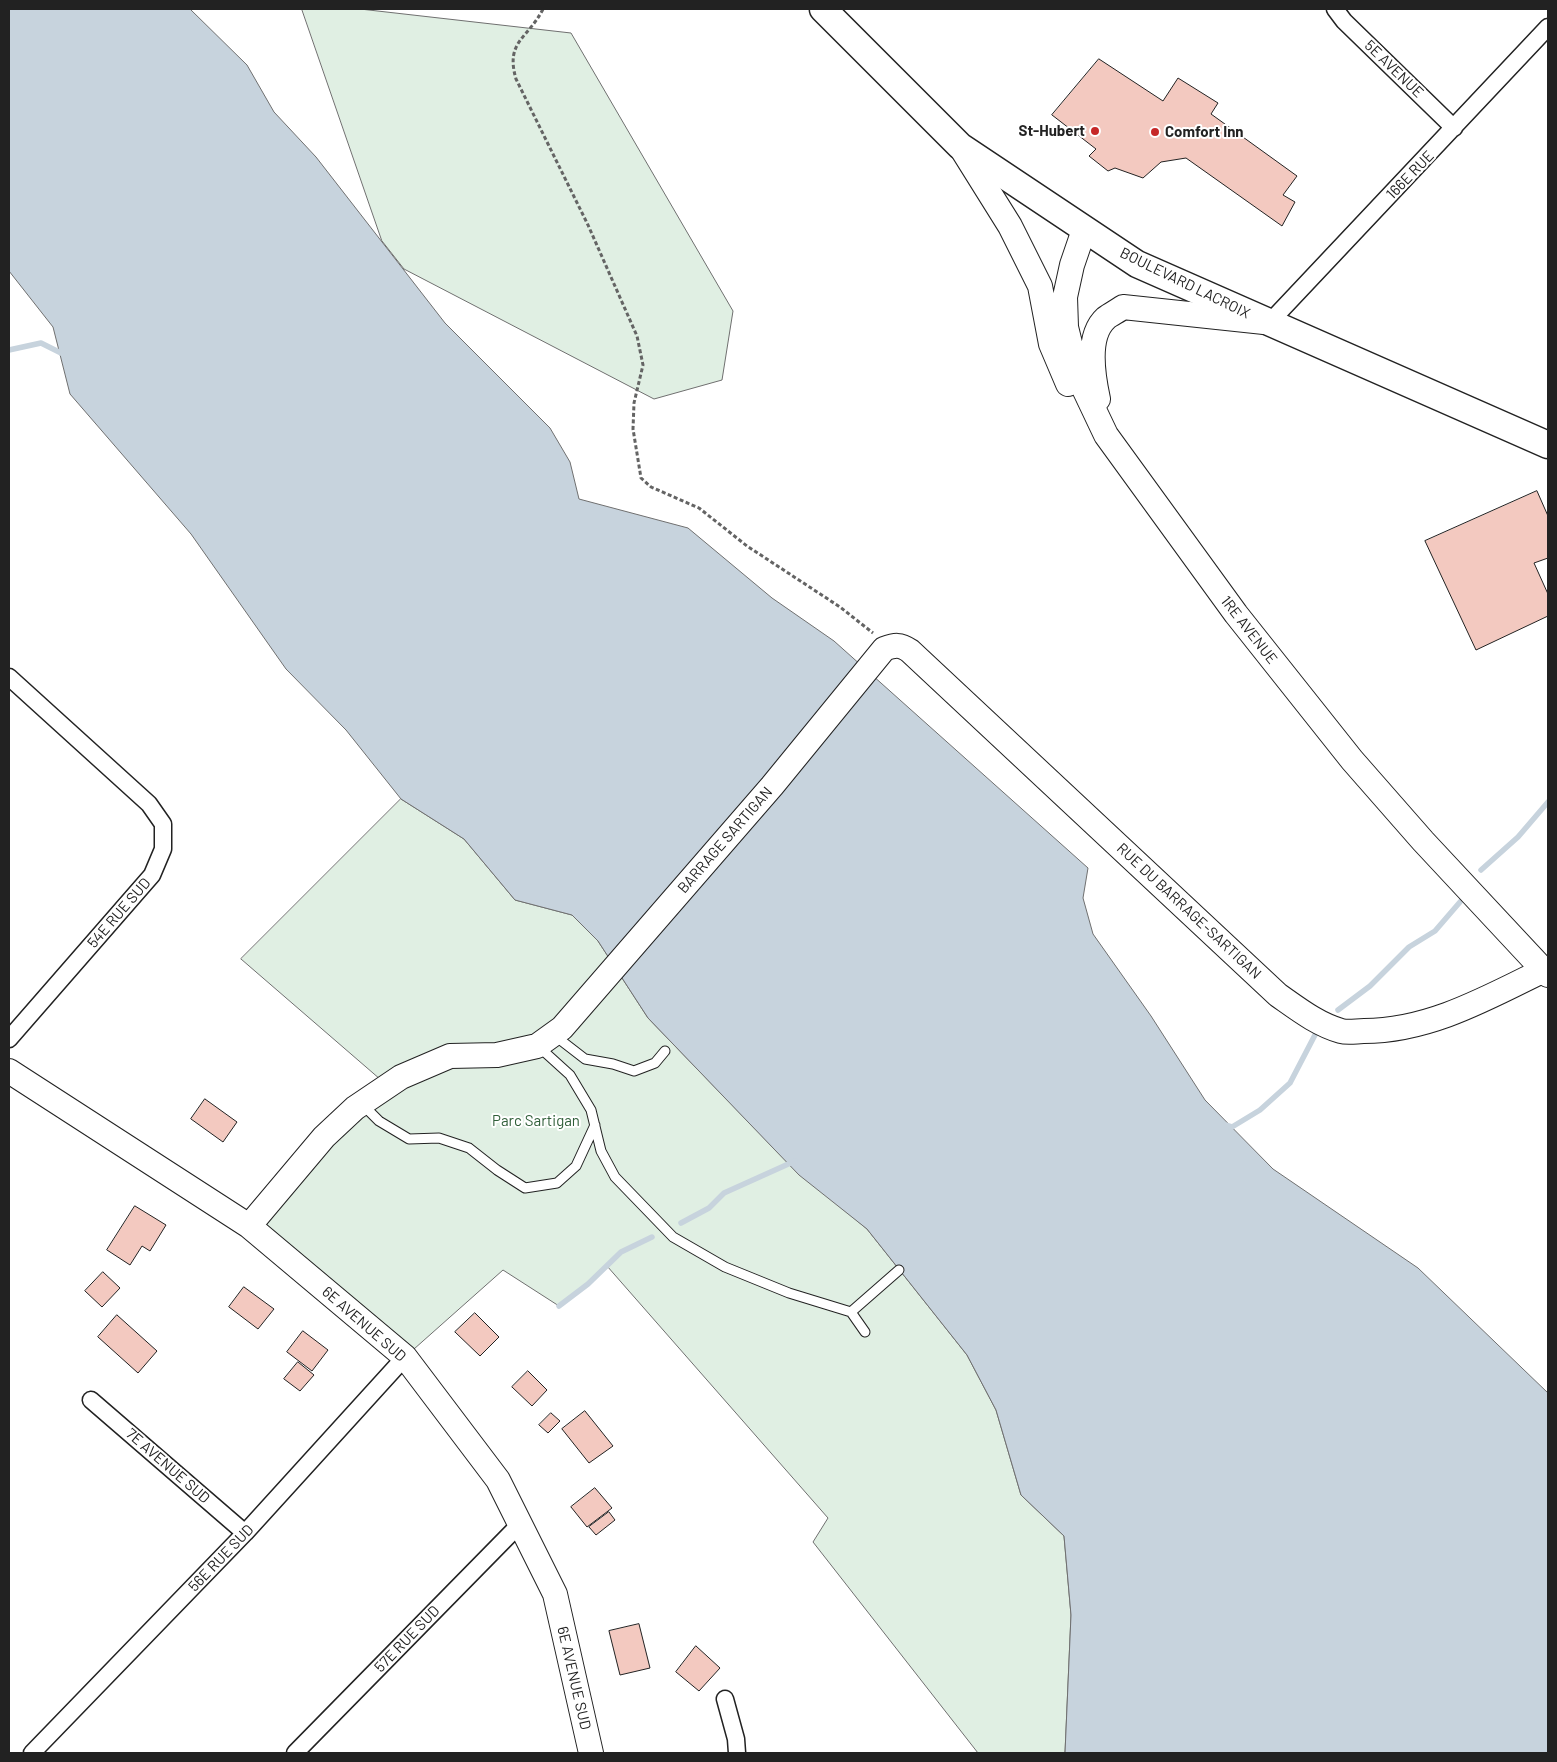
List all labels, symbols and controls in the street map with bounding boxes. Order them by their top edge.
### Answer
street label: 5E AVENUE [1361,37,1427,101]
place label: St-Hubert [1019,122,1085,140]
place label: Comfort Inn [1165,123,1244,141]
marker: St-Hubert [1089,125,1101,137]
marker: Comfort Inn [1149,126,1161,138]
street label: 166E RUE [1382,147,1438,203]
street label: BOULEVARD LACROIX [1117,244,1253,322]
street label: 1RE AVENUE [1217,592,1281,668]
street label: BARRAGE SARTIGAN [674,783,776,897]
street label: RUE DU BARRAGE-SARTIGAN [1113,839,1265,983]
street label: 54E RUE SUD [84,874,154,952]
park label: Parc Sartigan [492,1112,580,1130]
street label: 6E AVENUE SUD [318,1283,410,1365]
street label: 7E AVENUE SUD [122,1425,214,1507]
street label: 56E RUE SUD [185,1521,257,1595]
street label: 57E RUE SUD [371,1602,443,1676]
street label: 6E AVENUE SUD [553,1625,595,1731]

